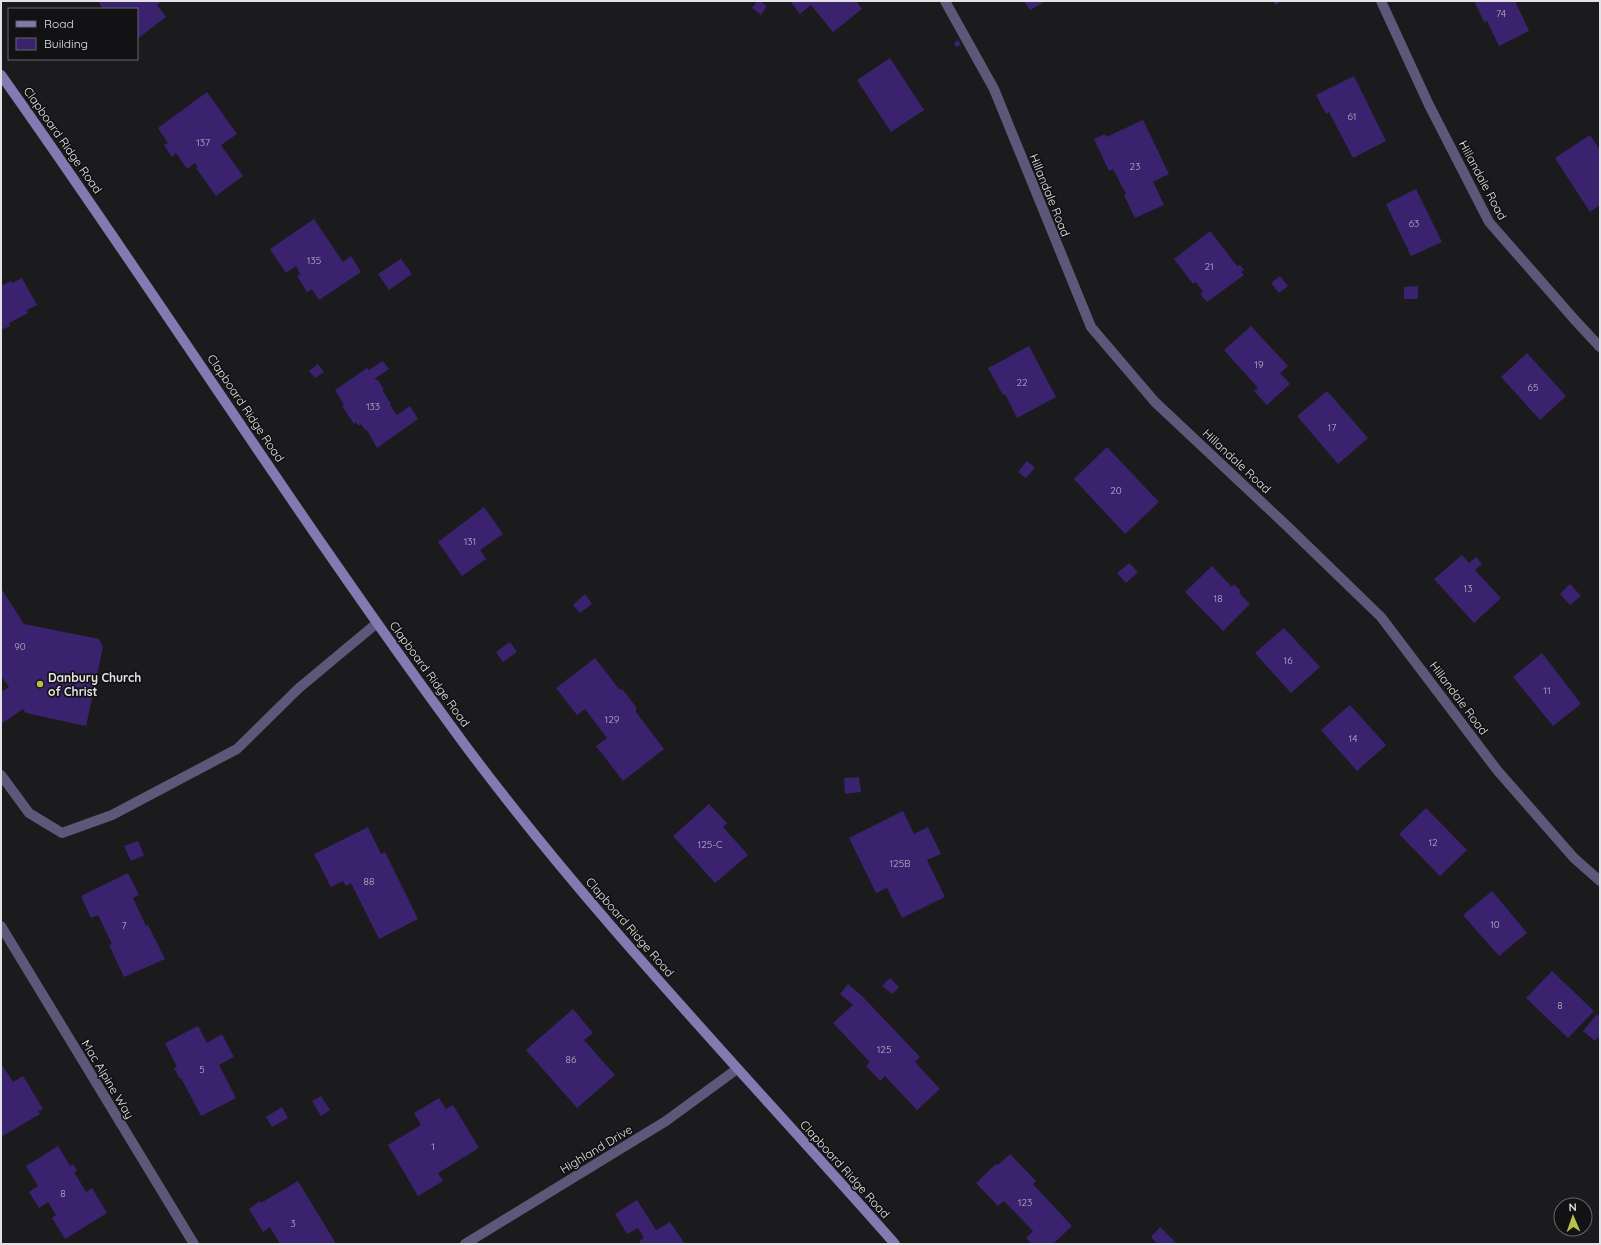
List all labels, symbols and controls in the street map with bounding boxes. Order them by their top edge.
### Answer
house number: 74 [1496,7,1506,20]
legend [8,8,138,60]
text: Road [44,16,74,31]
text: Building [44,36,88,51]
street label: Clapboard Ridge Road [20,84,106,196]
house number: 61 [1347,110,1357,123]
house number: 137 [196,136,210,149]
street label: Hillandale Road [1456,138,1510,222]
street label: Hillandale Road [1027,151,1073,239]
house number: 23 [1130,160,1140,173]
house number: 63 [1409,217,1419,230]
house number: 135 [307,254,321,267]
house number: 21 [1204,260,1214,273]
street label: Clapboard Ridge Road [204,351,288,465]
house number: 19 [1254,358,1264,371]
house number: 22 [1016,376,1028,389]
house number: 65 [1528,381,1538,394]
house number: 133 [366,400,380,413]
house number: 17 [1328,421,1336,434]
street label: Hillandale Road [1200,426,1274,496]
house number: 20 [1110,484,1122,497]
house number: 131 [464,535,476,548]
house number: 13 [1464,582,1472,595]
house number: 18 [1213,592,1223,605]
street label: Clapboard Ridge Road [387,618,473,730]
house number: 90 [14,640,26,653]
house number: 16 [1283,654,1293,667]
street label: Hillandale Road [1427,658,1491,738]
place label: Danbury Church of Christ [48,670,141,699]
marker: Danbury Church of Christ [35,679,45,689]
house number: 11 [1543,684,1551,697]
house number: 129 [605,713,620,726]
house number: 14 [1349,732,1357,745]
house number: 12 [1428,836,1438,849]
house number: 125-C [697,838,723,851]
house number: 125B [889,857,911,870]
street label: Clapboard Ridge Road [583,874,677,980]
house number: 88 [364,875,374,888]
house number: 10 [1490,918,1500,931]
house number: 7 [121,919,127,932]
house number: 8 [1557,999,1563,1012]
street label: Mac Alpine Way [78,1037,138,1121]
house number: 125 [877,1043,891,1056]
house number: 86 [566,1053,577,1066]
house number: 5 [199,1063,205,1076]
street label: Clapboard Ridge Road [797,1117,893,1221]
street label: Highland Drive [557,1121,635,1177]
house number: 1 [431,1140,435,1153]
house number: 8 [60,1187,66,1200]
house number: 123 [1018,1196,1032,1209]
north arrow [1553,1197,1593,1237]
text: N [1568,1200,1577,1214]
house number: 3 [290,1217,296,1230]

